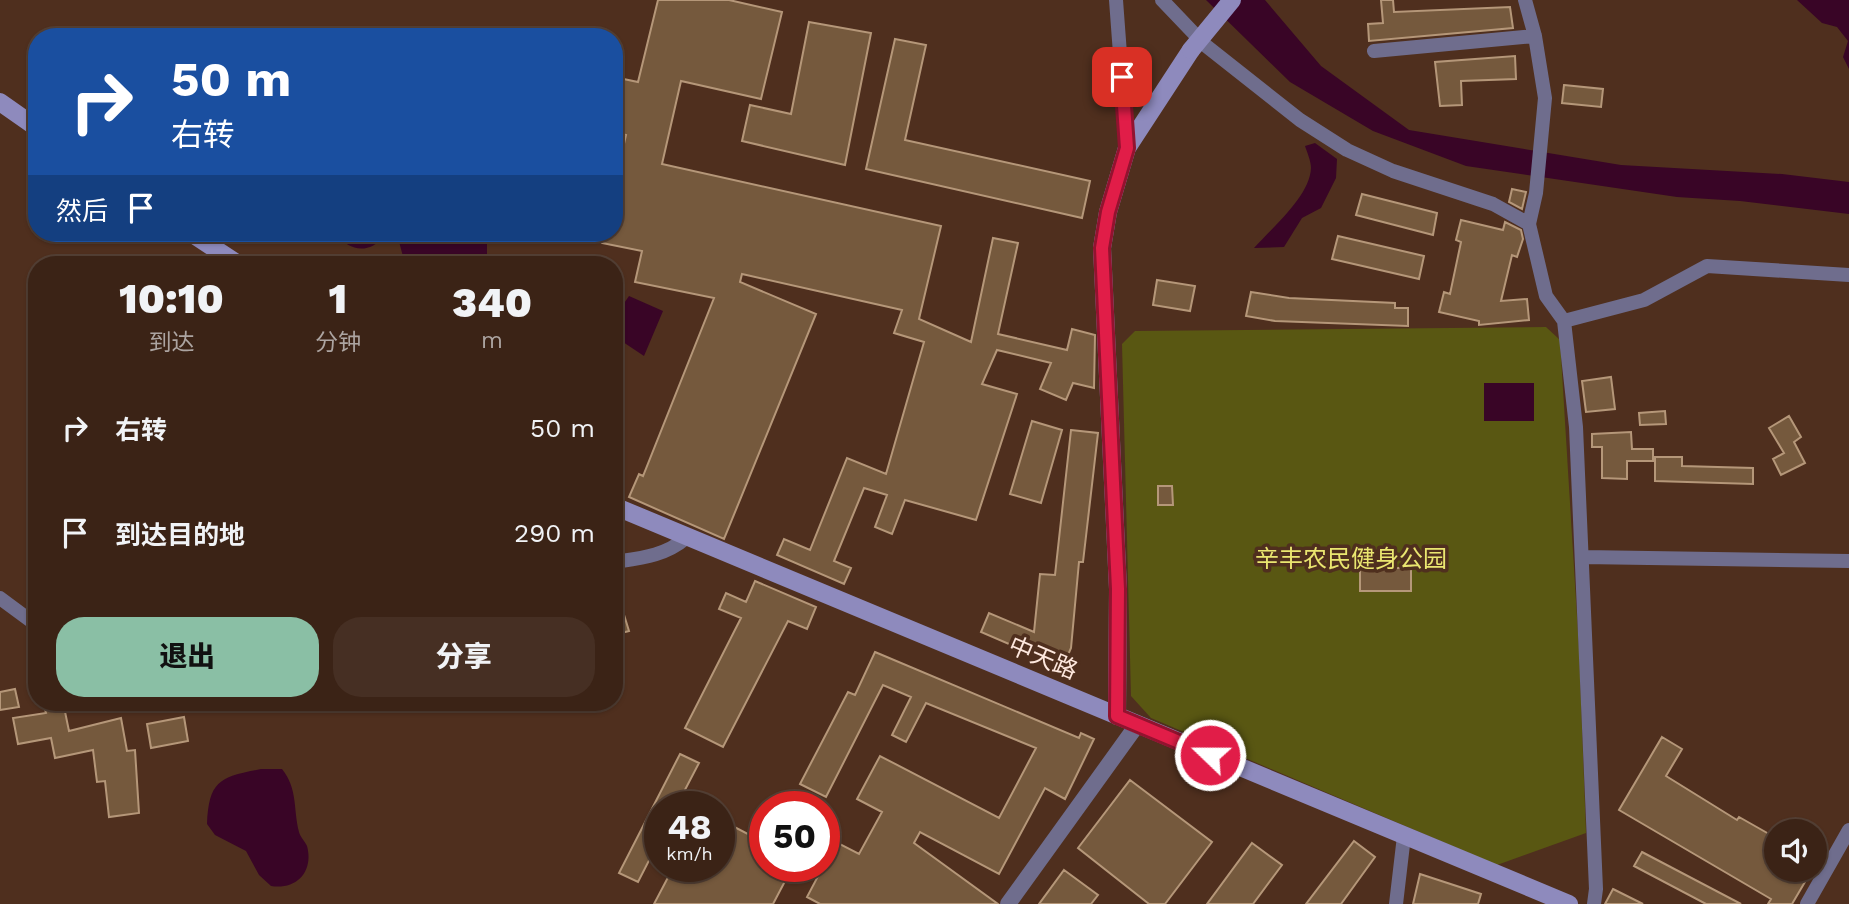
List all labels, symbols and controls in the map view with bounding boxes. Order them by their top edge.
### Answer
pin [1092,47,1152,107]
text: 50 m [171,50,291,108]
icon: right [56,56,147,147]
icon: arrive [1103,58,1141,96]
text: 右转 [171,116,235,154]
icon: arrive [122,189,160,227]
text: 然后 [56,196,108,226]
text: 10:10 [119,274,224,323]
text: 1 [329,274,347,323]
text: 340 [452,278,532,327]
text: m [481,327,503,354]
text: 到达 [148,329,194,356]
text: 分钟 [315,329,361,356]
icon: right [56,409,94,447]
text: 50 m [530,413,595,443]
text: 右转 [115,415,167,445]
icon: arrive [56,514,94,552]
text: 290 m [514,518,595,548]
text: 到达目的地 [115,520,245,550]
park label: 辛丰农民健身公园 [1255,545,1447,573]
button: 退出 [56,617,319,697]
button: 分享 [333,617,595,697]
street label: 中天路 [1004,631,1082,685]
position arrow [1173,718,1247,792]
speed limit sign: 50 [749,791,840,882]
text: 48 [667,806,712,848]
map controls [1764,819,1827,882]
button: sound [1764,819,1827,882]
text: km/h [666,843,713,864]

